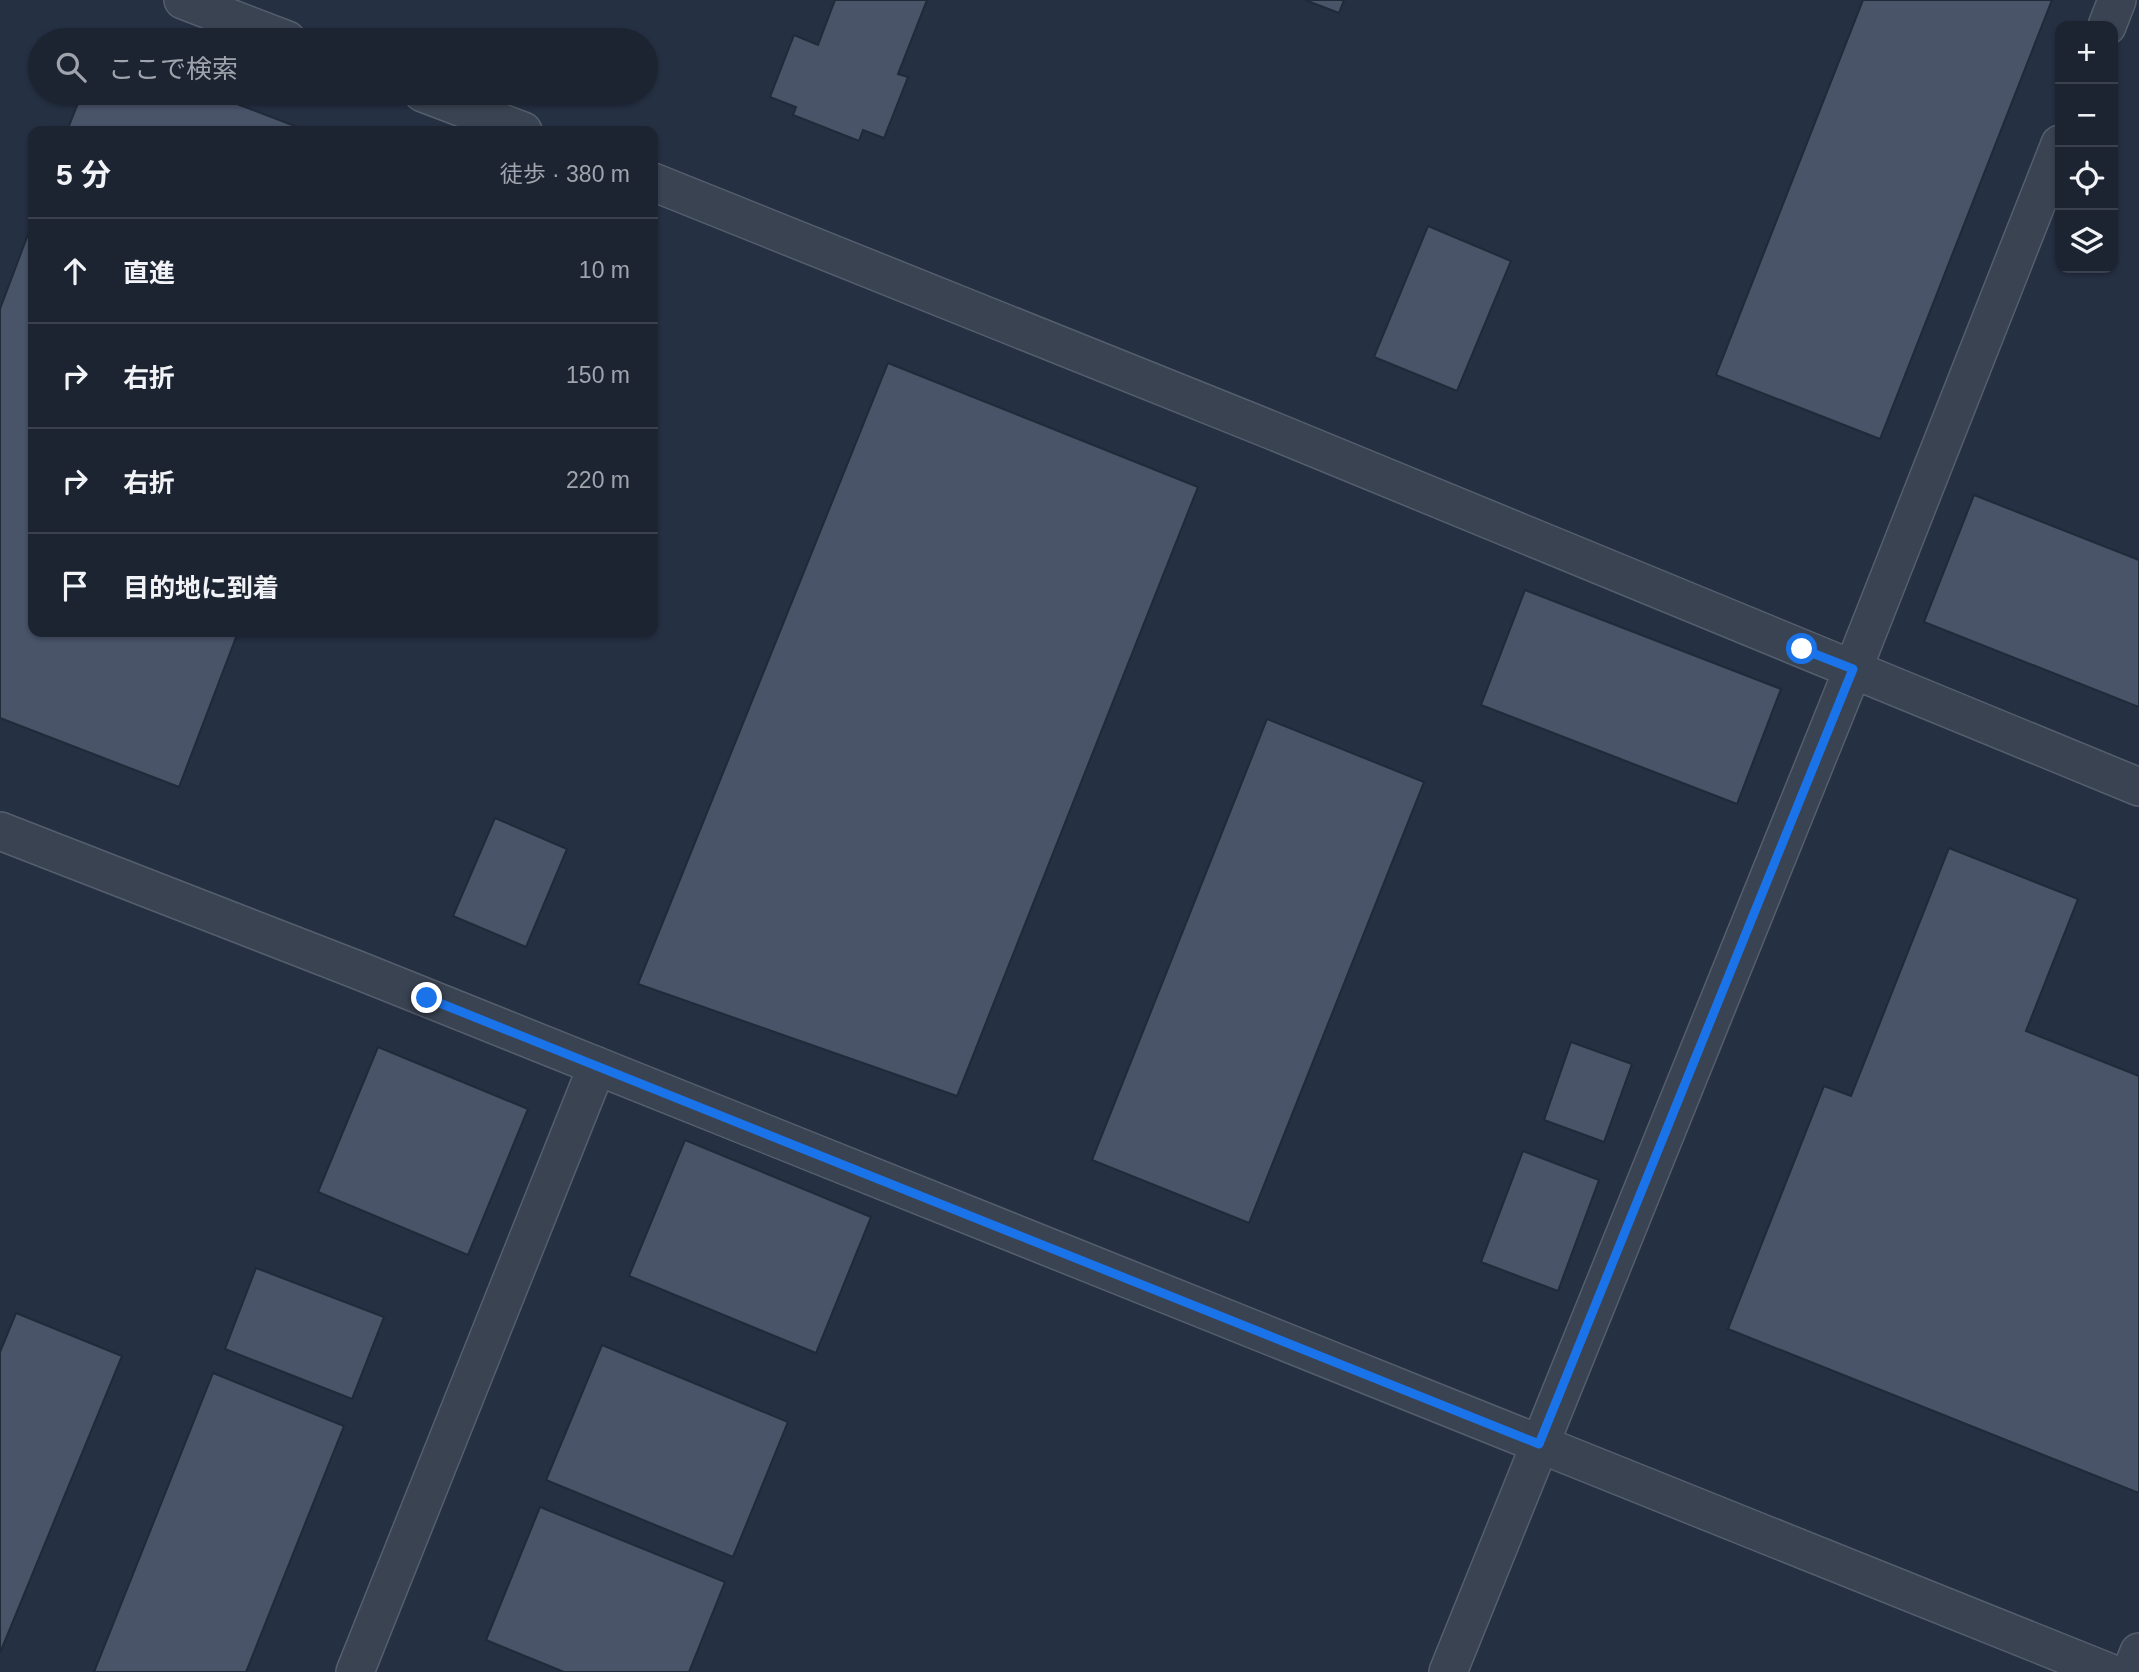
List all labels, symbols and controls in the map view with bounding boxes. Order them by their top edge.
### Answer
map controls [2055,21,2118,273]
button: + [2055,21,2118,84]
search box [28,28,658,105]
icon: search [52,48,90,86]
text: ここで検索 [108,54,238,84]
button: − [2055,84,2118,147]
button: locate [2055,147,2118,210]
text: 5 分 [56,158,111,191]
text: 徒歩 · 380 m [500,161,630,187]
button: layers [2055,210,2118,273]
icon: ahead [56,252,94,290]
text: 10 m [579,257,630,283]
text: 直進 [123,258,175,288]
icon: right [56,357,94,395]
text: 150 m [566,362,630,388]
text: 右折 [123,363,175,393]
icon: right [56,462,94,500]
text: 220 m [566,467,630,493]
text: 右折 [123,468,175,498]
icon: arrive [56,567,94,605]
text: 目的地に到着 [123,573,279,603]
route start [1786,633,1817,664]
route end [411,982,442,1013]

